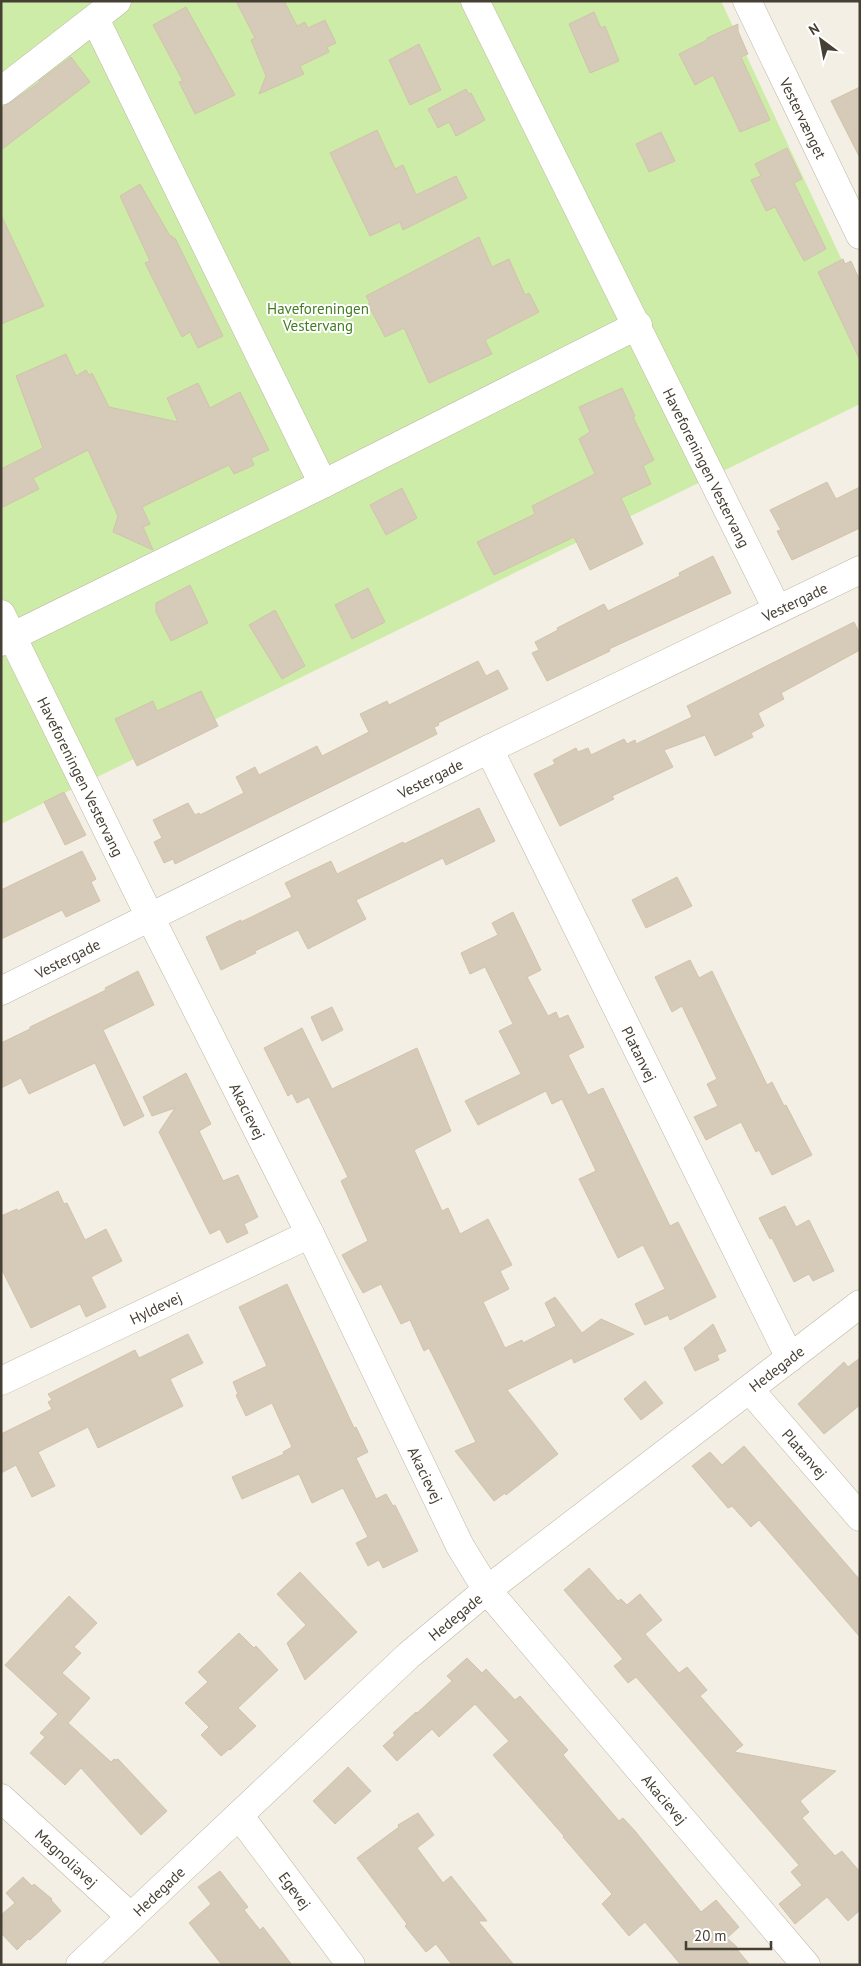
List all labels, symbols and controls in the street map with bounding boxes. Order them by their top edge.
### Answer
north arrow [796,15,846,65]
text: N [805,19,823,39]
street label: Vestervænget [776,74,831,162]
park label: Haveforeningen Vestervang [267,299,369,335]
street label: Haveforeningen Vestervang [659,385,754,551]
street label: Vestergade [758,578,830,626]
street label: Haveforeningen Vestervang [34,693,128,860]
street label: Vestergade [393,754,466,803]
street label: Vestergade [31,934,103,983]
street label: Platanvej [618,1023,661,1085]
street label: Akacievej [226,1080,270,1142]
street label: Hyldevej [126,1287,185,1328]
street label: Hedegade [745,1341,808,1395]
street label: Platanvej [778,1425,832,1482]
street label: Akacievej [404,1444,447,1506]
street label: Hedegade [424,1589,486,1645]
street label: Akacievej [638,1770,692,1828]
street label: Magnoliavej [31,1825,102,1892]
street label: Hedegade [129,1862,189,1920]
street label: Egevej [275,1868,315,1913]
scale bar [686,1918,771,1950]
text: 20 m [694,1926,727,1945]

